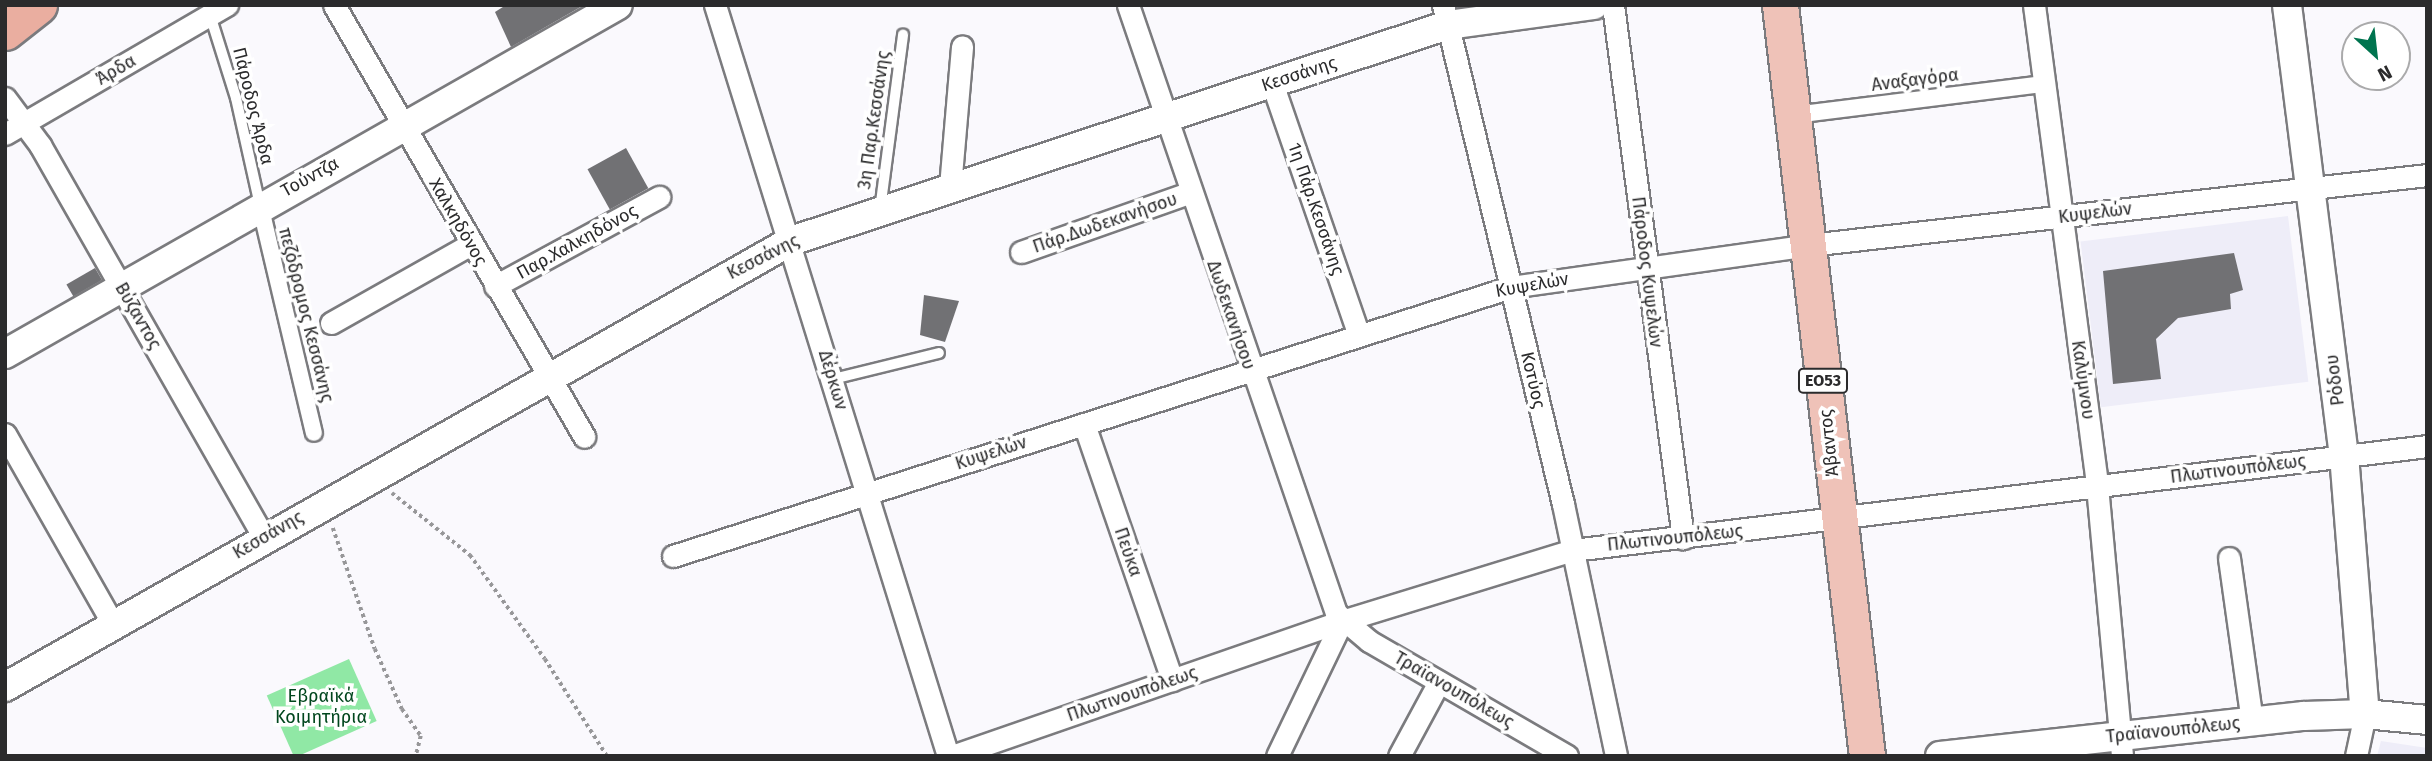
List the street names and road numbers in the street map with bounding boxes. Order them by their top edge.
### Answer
street label: Πάροδος Άρδα [228,45,278,167]
street label: 3η Παρ.Κεσσάνης [854,49,894,191]
street label: Άρδα [92,50,140,90]
street label: Κεσσάνης [1259,52,1339,96]
street label: Αναξαγόρα [1870,64,1960,96]
street label: 1η Πάρ.Κεσσάνης [1283,140,1349,278]
street label: Τούντζα [277,152,343,202]
street label: Χαλκηδόνος [424,174,492,270]
street label: Πάρ.Δωδεκανήσου [1030,188,1180,258]
street label: Πάροδος Κυψελών [1627,195,1667,349]
street label: Κυψελών [2057,198,2133,228]
street label: Παρ.Χαλκηδόνος [513,200,641,284]
street label: πεζόδρομος Κεσσάνης [274,225,338,405]
street label: Κεσσάνης [723,230,803,284]
street label: Δωδεκανήσου [1202,258,1260,372]
street label: Κυψελών [1494,268,1570,302]
street label: Βύζαντος [110,279,166,353]
street label: Καλύμνου [2067,339,2099,421]
street label: Δέρκων [814,348,852,412]
street label: Κοτύος [1516,349,1550,411]
street label: Ρόδου [2321,353,2349,407]
road number: ΕΟ53 [1797,368,1849,394]
street label: Άβαντος [1815,408,1843,478]
street label: Κυψελών [952,431,1030,475]
street label: Πλωτινουπόλεως [2169,450,2307,488]
street label: Κεσσάνης [229,506,307,564]
street label: Πλωτινουπόλεως [1606,520,1744,556]
street label: Πεύκα [1110,525,1146,579]
street label: Τραϊανουπόλεως [1390,647,1518,733]
street label: Πλωτινουπόλεως [1064,662,1200,726]
street label: Τραϊανουπόλεως [2105,712,2241,748]

